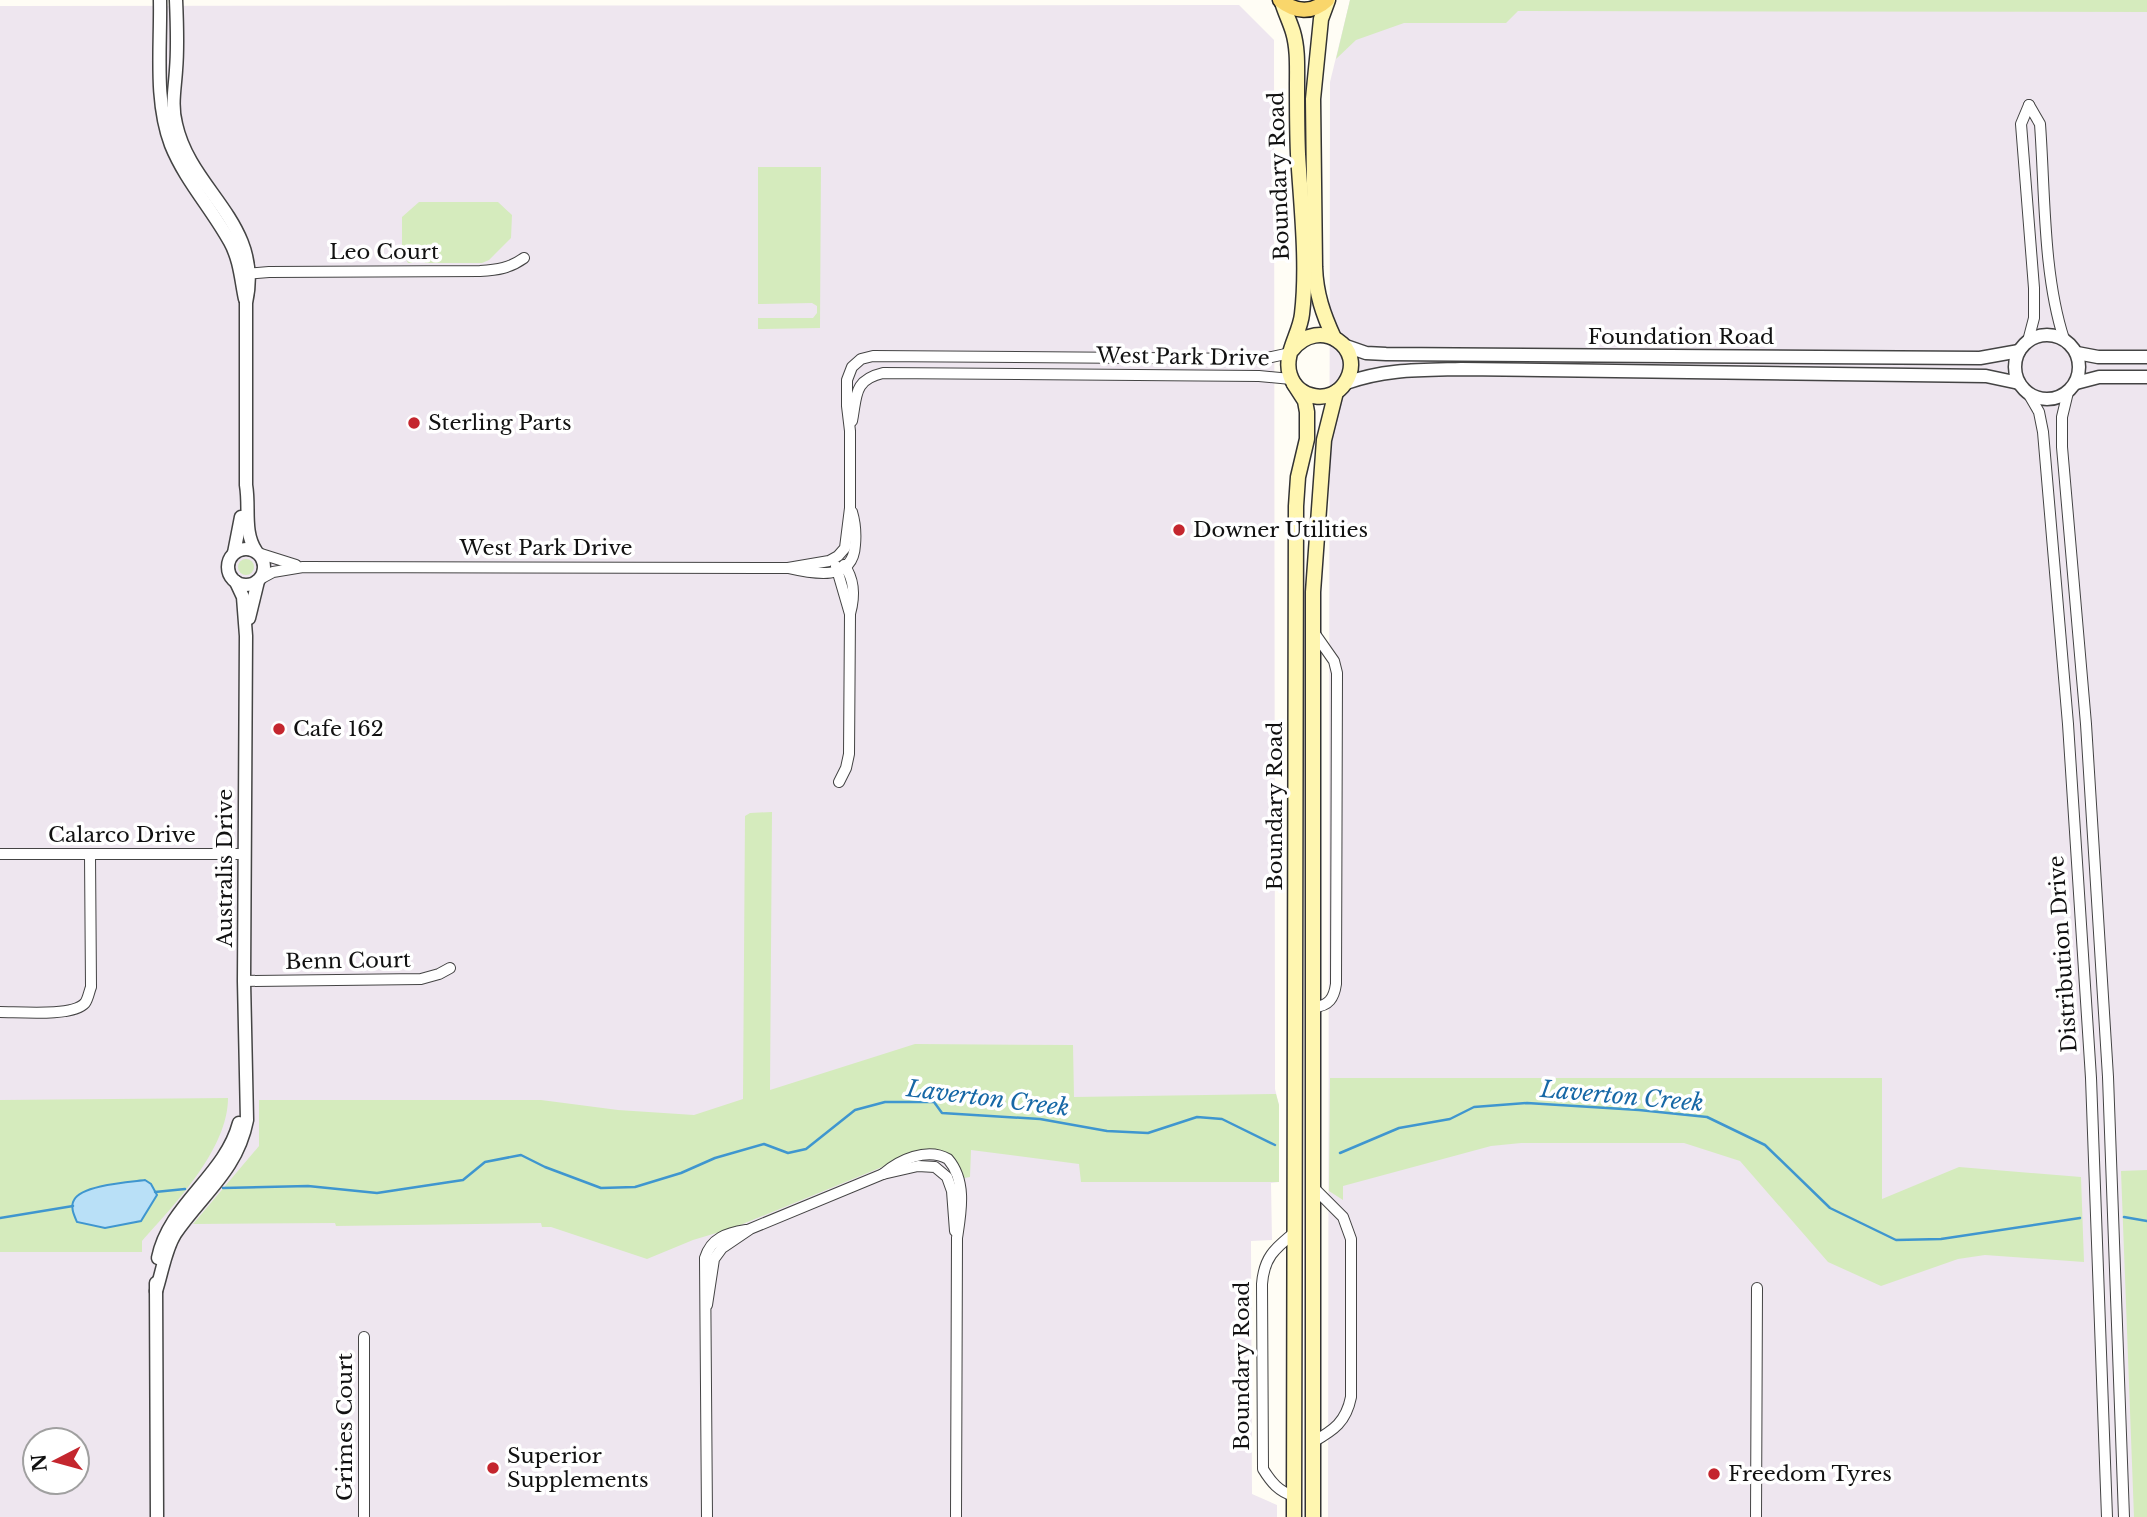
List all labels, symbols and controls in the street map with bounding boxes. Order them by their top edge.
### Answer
street label: Boundary Road [1263,91,1295,261]
street label: Leo Court [329,239,439,265]
street label: Foundation Road [1588,324,1774,350]
street label: West Park Drive [1095,342,1270,372]
place label: Sterling Parts [428,410,572,436]
marker: Sterling Parts [406,415,422,431]
place label: Downer Utilities [1193,517,1368,543]
marker: Downer Utilities [1171,522,1187,538]
street label: West Park Drive [458,535,633,561]
place label: Cafe 162 [293,716,384,742]
marker: Cafe 162 [271,721,287,737]
street label: Boundary Road [1262,722,1288,890]
street label: Australis Drive [212,789,238,948]
street label: Calarco Drive [48,822,196,848]
street label: Distribution Drive [2043,855,2083,1053]
street label: Benn Court [285,947,411,975]
water label: Laverton Creek [904,1074,1071,1122]
water label: Laverton Creek [1538,1075,1705,1117]
street label: Boundary Road [1229,1282,1255,1450]
street label: Grimes Court [332,1353,358,1501]
north arrow [21,1426,91,1496]
place label: Superior Supplements [507,1443,649,1493]
text: N [27,1453,52,1473]
marker: Superior Supplements [485,1460,501,1476]
place label: Freedom Tyres [1728,1461,1892,1487]
marker: Freedom Tyres [1706,1466,1722,1482]

